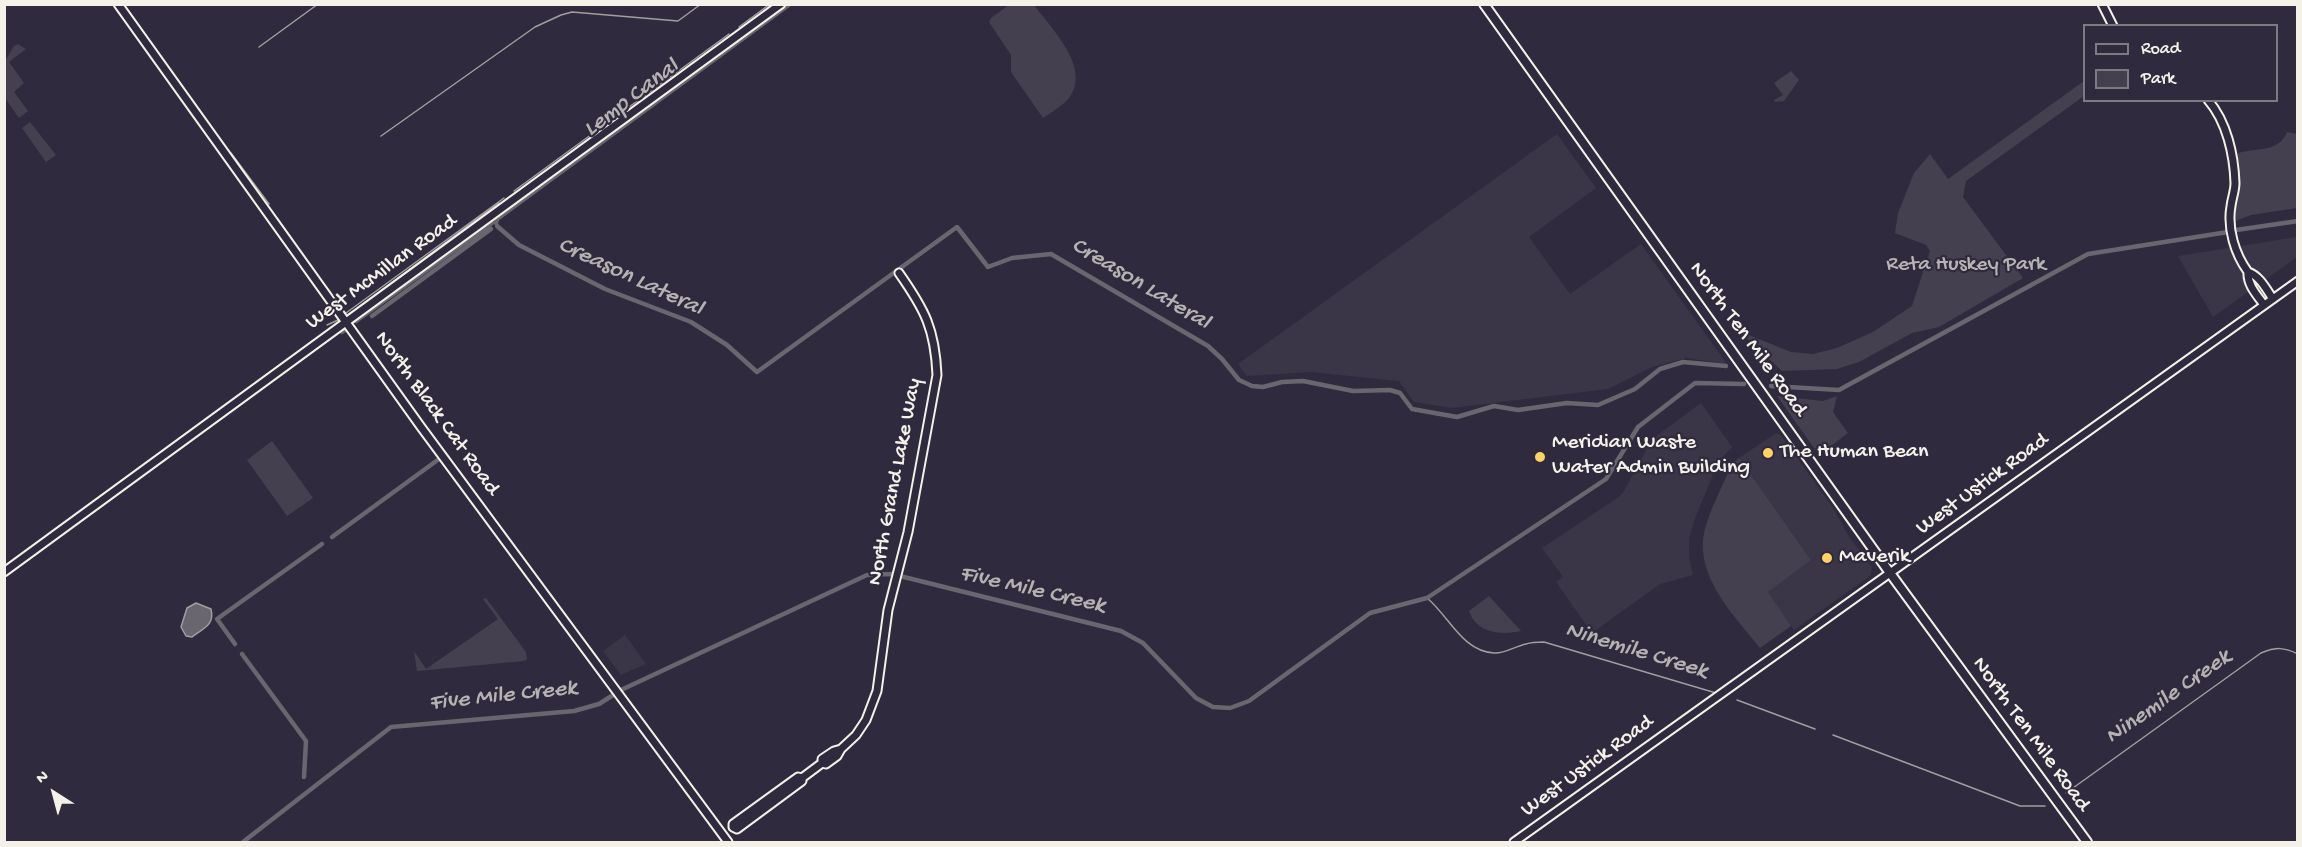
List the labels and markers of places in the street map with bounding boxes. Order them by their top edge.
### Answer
place label: Meridian Waste Water Admin Building [1552,431,1750,482]
place label: The Human Bean [1780,440,1928,466]
marker: The Human Bean [1761,446,1775,460]
marker: Meridian Waste Water Admin Building [1533,450,1547,464]
place label: Maverik [1839,545,1910,571]
marker: Maverik [1820,551,1834,565]

